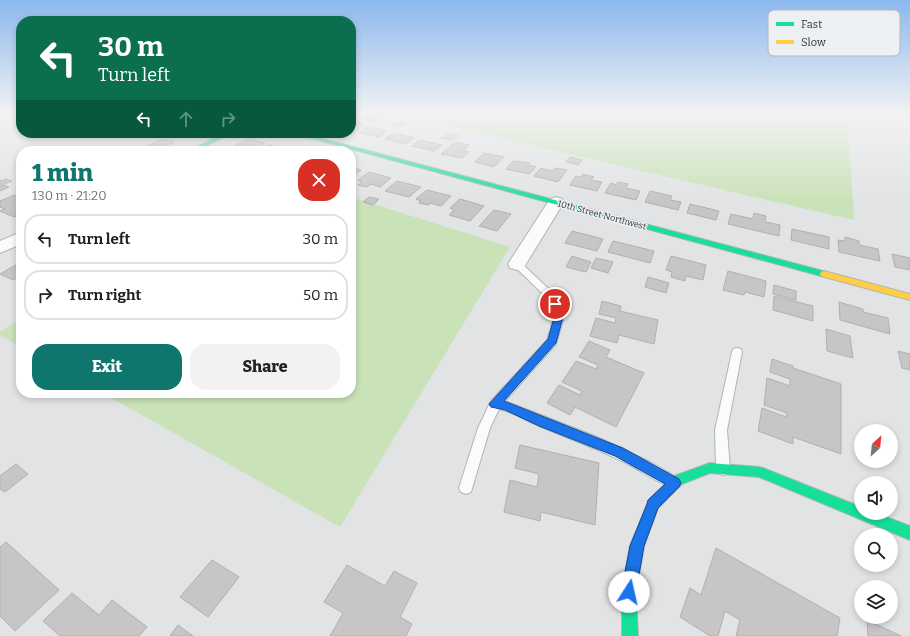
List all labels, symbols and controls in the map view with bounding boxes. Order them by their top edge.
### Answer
legend [768,10,900,56]
text: Fast [801,18,822,31]
text: 30 m [98,30,164,63]
icon: left [32,32,84,84]
text: Slow [801,36,826,49]
text: Turn left [98,64,170,86]
icon: left [133,108,155,130]
icon: ahead [175,108,197,130]
icon: right [217,108,239,130]
text: 1 min [32,159,93,187]
button: close [298,159,340,201]
text: 130 m · 21:20 [32,188,106,203]
street label: 10th Street Northwest [557,198,648,232]
icon: left [34,228,56,250]
text: Turn left [68,230,130,248]
text: 30 m [303,230,338,248]
icon: right [34,284,56,306]
text: Turn right [68,286,141,304]
text: 50 m [303,286,338,304]
pin [538,287,572,321]
icon: arrive [544,293,566,315]
button: Exit [32,344,182,390]
button: Share [190,344,340,390]
north arrow [854,424,898,468]
map controls [854,424,898,624]
button: sound [854,476,898,520]
button: search [854,528,898,572]
position arrow [608,571,650,613]
button: layers [854,580,898,624]

